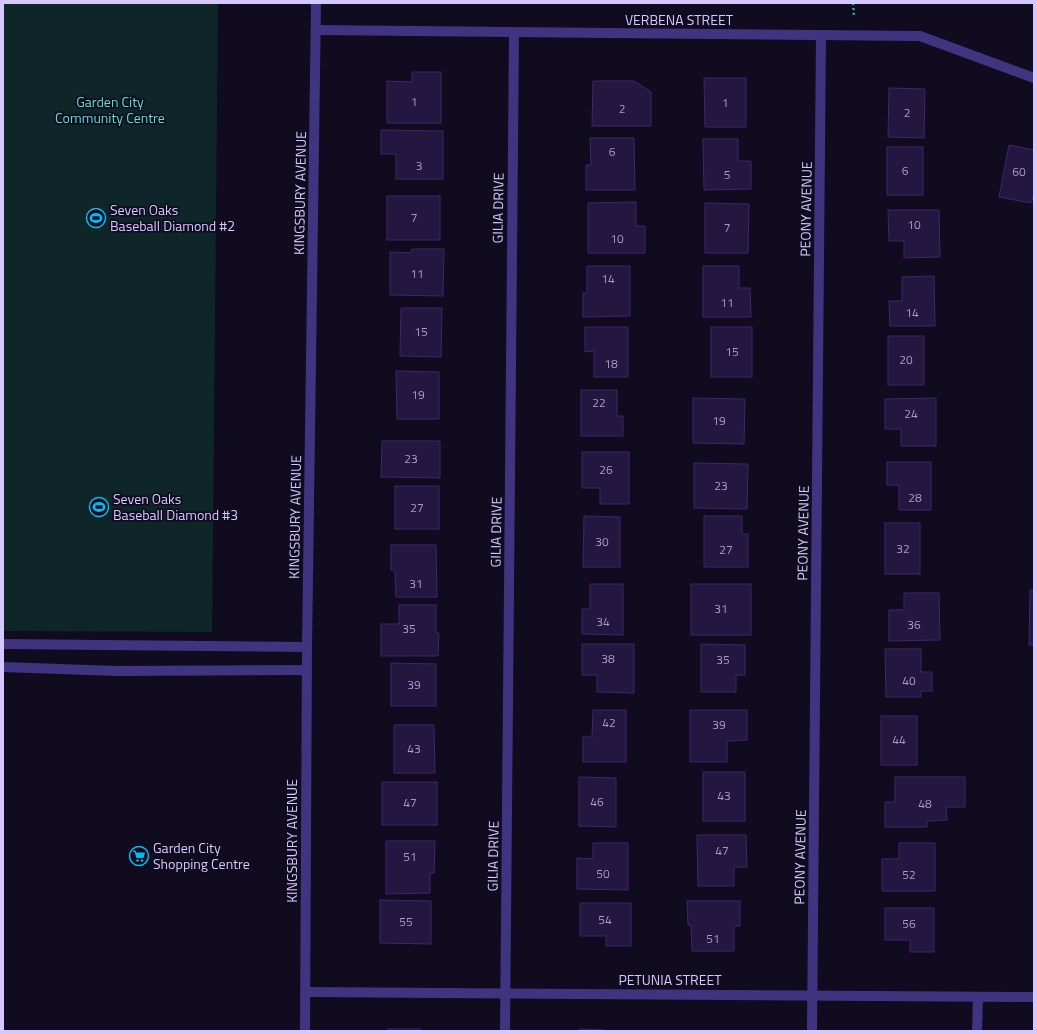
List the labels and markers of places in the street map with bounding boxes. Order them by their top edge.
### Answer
place label: Seven Oaks Baseball Diamond #2 [110,199,235,236]
sports icon: Seven Oaks Baseball Diamond #2 [85,207,107,229]
place label: Seven Oaks Baseball Diamond #3 [113,488,238,525]
sports icon: Seven Oaks Baseball Diamond #3 [88,496,110,518]
place label: Garden City Shopping Centre [153,837,250,874]
supermarket icon: Garden City Shopping Centre [128,845,150,867]

